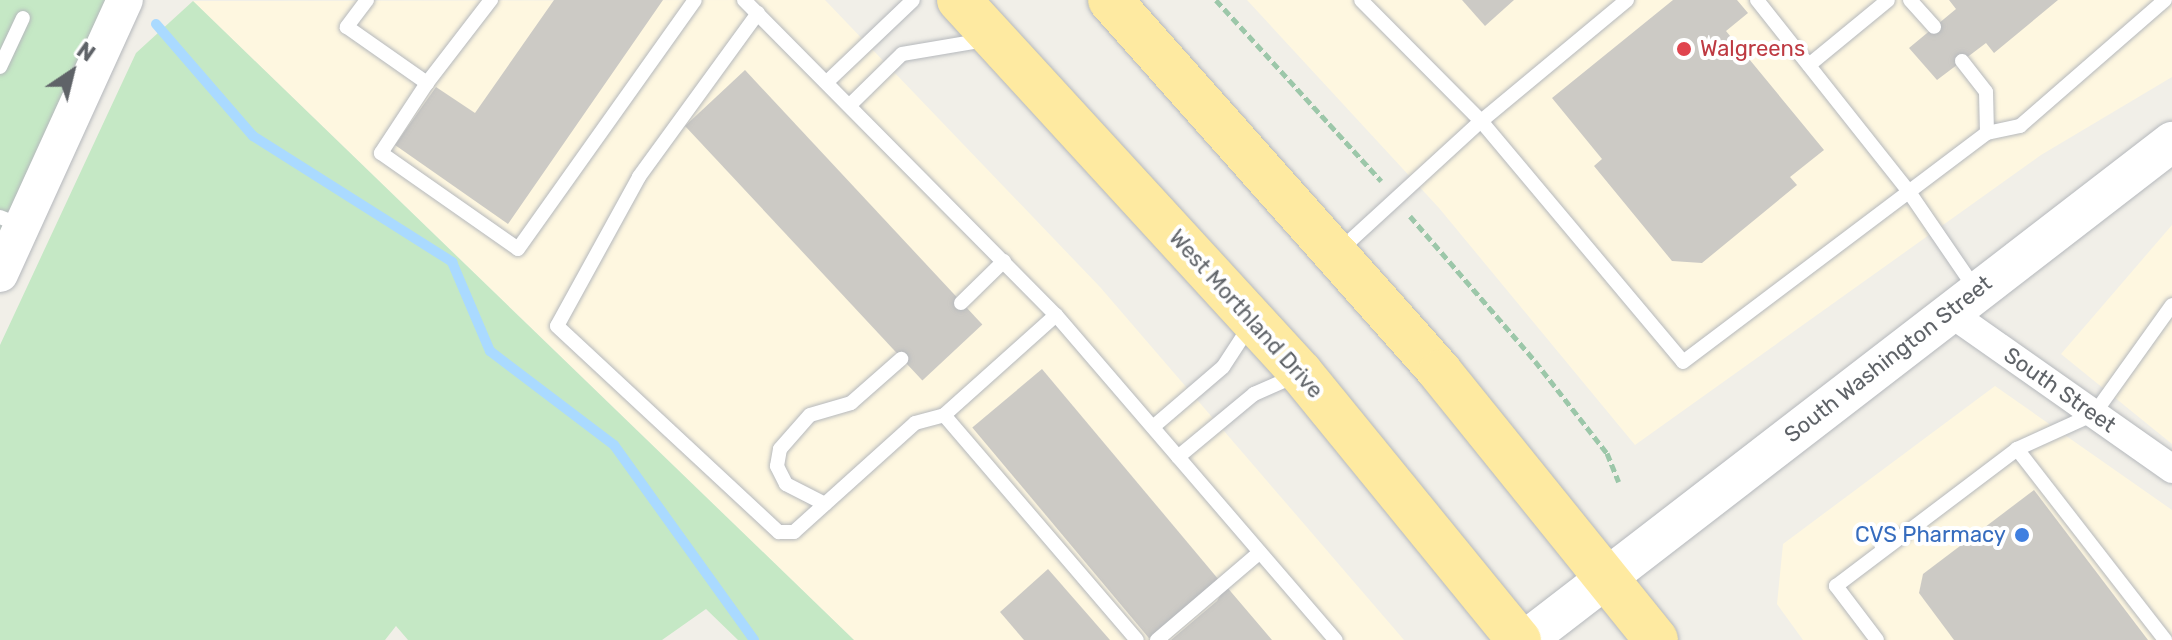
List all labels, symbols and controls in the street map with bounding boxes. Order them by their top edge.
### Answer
north arrow [32,32,112,112]
text: N [72,36,100,68]
place label: Walgreens [1700,36,1805,62]
marker: Walgreens [1675,40,1693,58]
street label: West Morthland Drive [1163,224,1329,404]
street label: South Washington Street [1779,270,1997,448]
street label: South Street [1999,342,2121,438]
place label: CVS Pharmacy [1855,522,2006,548]
marker: CVS Pharmacy [2013,526,2031,544]

